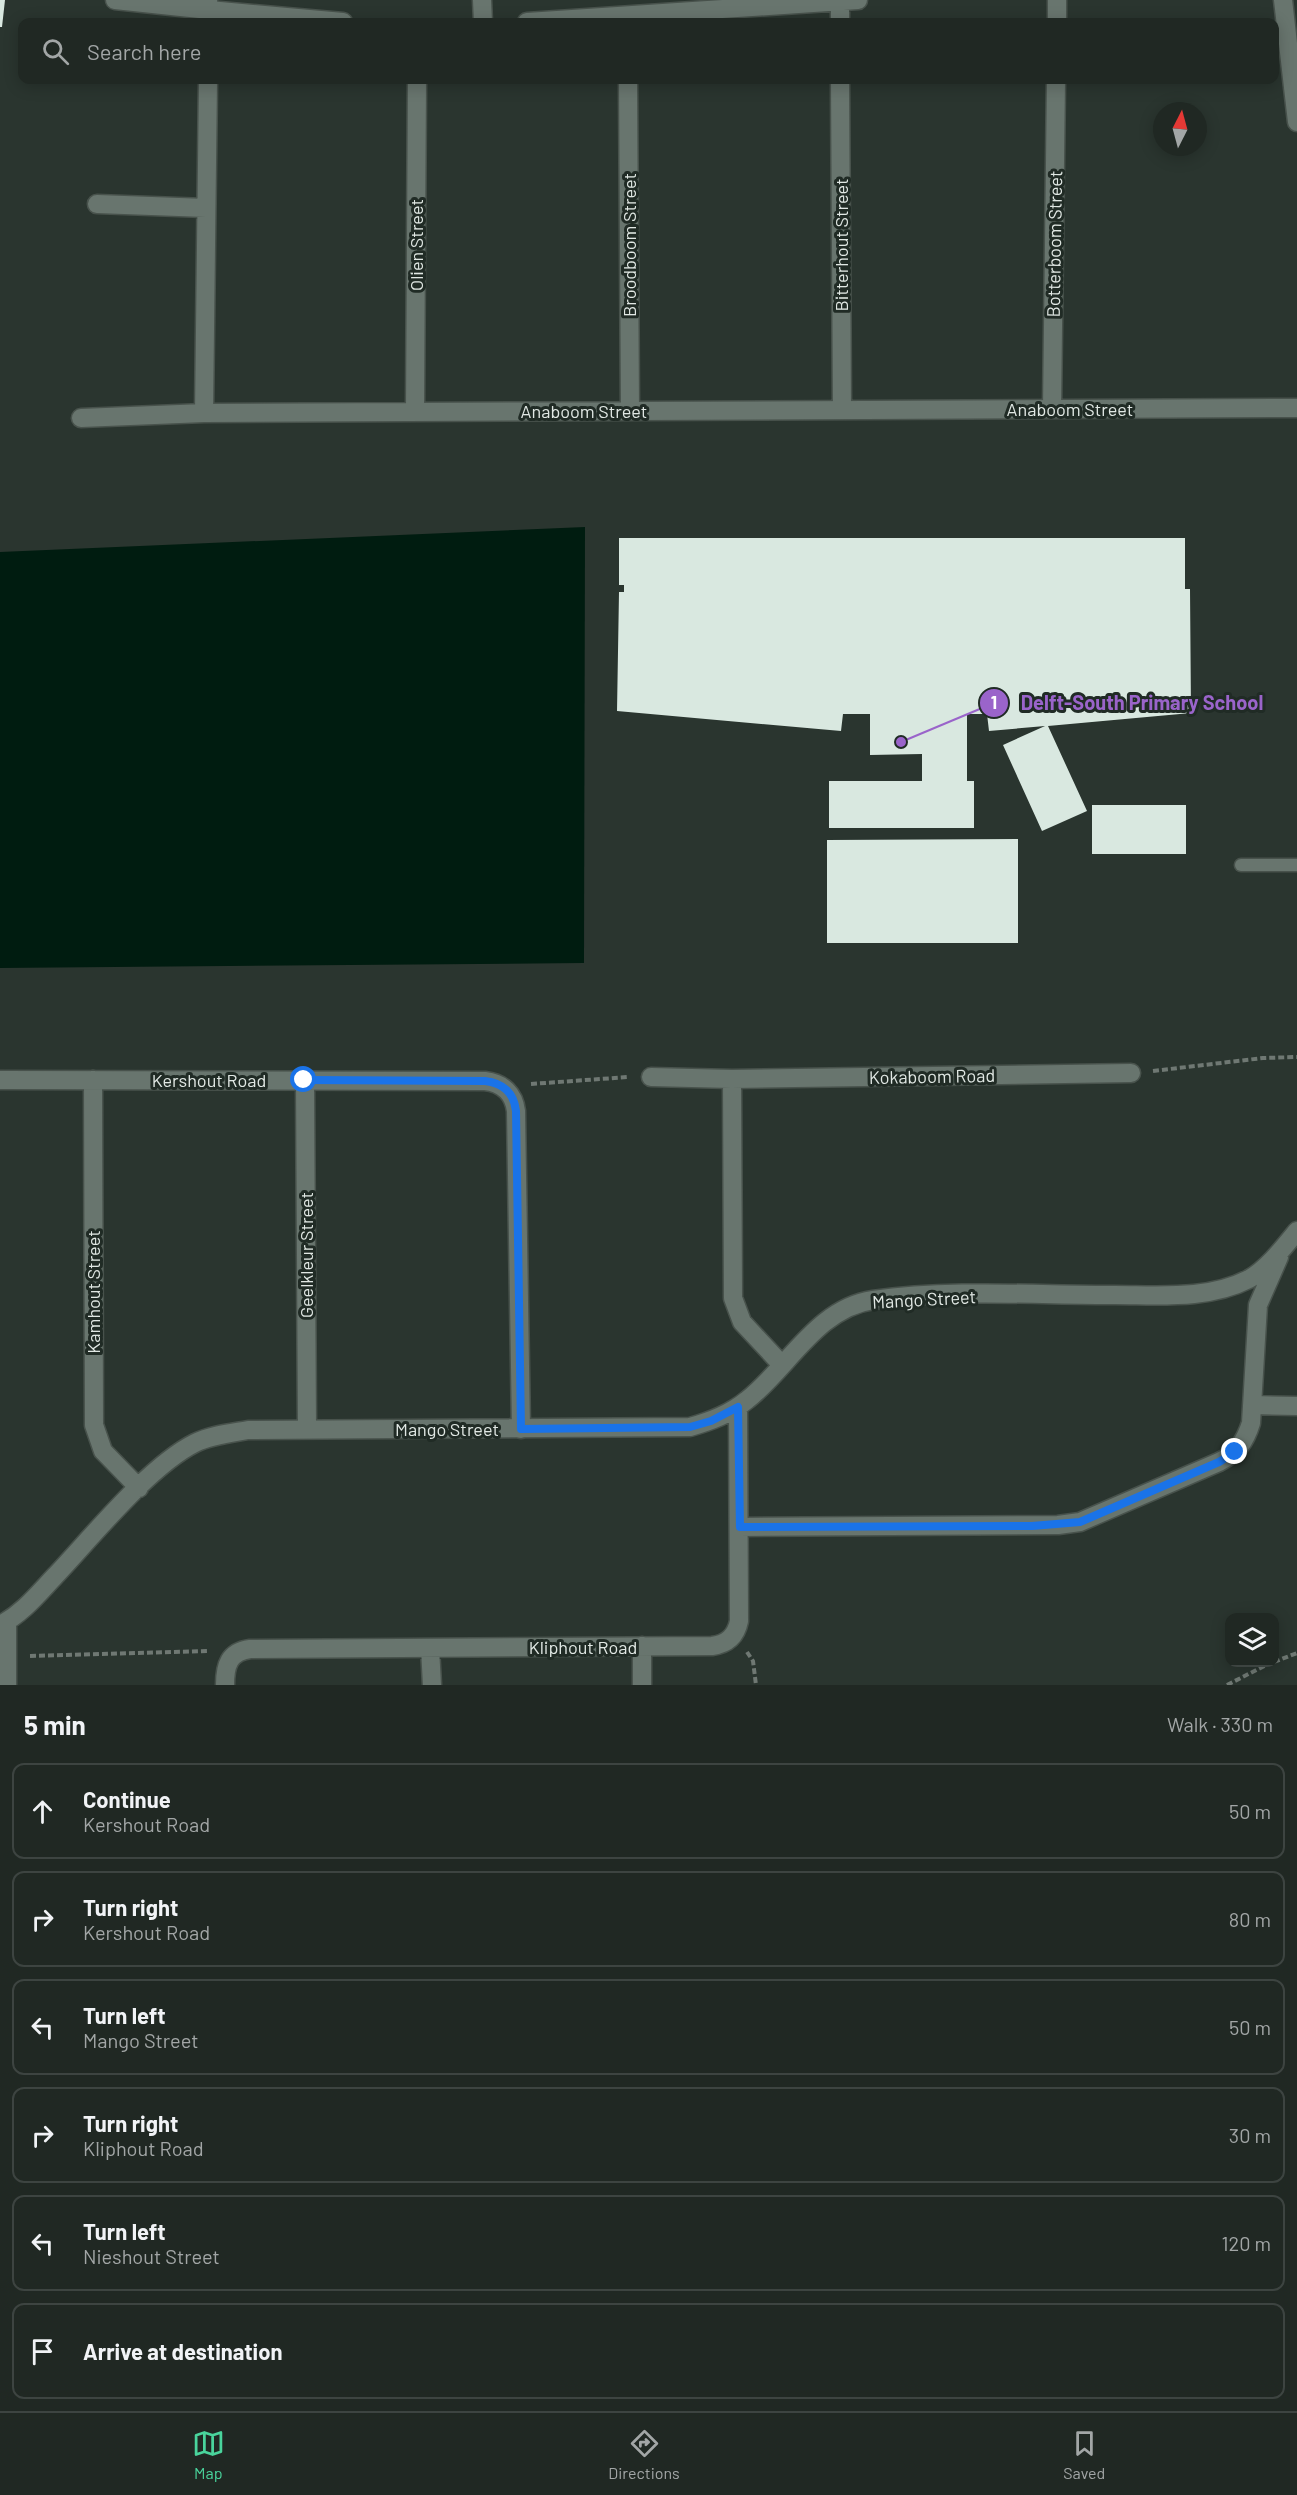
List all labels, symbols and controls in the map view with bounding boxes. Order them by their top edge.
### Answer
search box [18,18,1279,84]
icon: search [39,35,72,68]
text: Search here [87,38,201,64]
north arrow [1153,102,1207,156]
street label: Botterboom Street [1042,170,1066,318]
street label: Broodboom Street [618,173,640,317]
street label: Bitterhout Street [830,178,852,312]
street label: Olien Street [405,199,427,291]
street label: Anaboom Street [1007,398,1133,420]
street label: Anaboom Street [521,400,647,422]
callout: Delft-South Primary School [979,684,1275,722]
text: Delft-South Primary School [1021,690,1263,714]
text: 1 [991,691,997,713]
street label: Kokaboom Road [869,1064,995,1088]
route start [290,1066,316,1092]
street label: Kershout Road [152,1069,266,1091]
street label: Geelkleur Street [295,1192,317,1318]
street label: Kamhout Street [82,1230,104,1354]
street label: Mango Street [872,1285,976,1313]
street label: Mango Street [395,1418,499,1440]
route end [1221,1438,1247,1464]
map controls [1225,1613,1279,1667]
button: layers [1225,1613,1279,1667]
street label: Kliphout Road [529,1636,637,1658]
text: 5 min [24,1709,86,1740]
text: Walk · 330 m [1167,1712,1273,1736]
text: Continue [83,1786,171,1812]
icon: ahead [26,1795,59,1828]
text: 50 m [1229,1799,1271,1823]
text: Kershout Road [83,1812,210,1836]
text: Turn right [83,1894,178,1920]
icon: right [26,1903,59,1936]
text: 80 m [1229,1907,1271,1931]
text: Kershout Road [83,1920,210,1944]
text: Turn left [83,2002,166,2028]
icon: left [26,2011,59,2044]
text: 50 m [1229,2015,1271,2039]
text: Mango Street [83,2028,199,2052]
text: Turn right [83,2110,178,2136]
icon: right [26,2119,59,2152]
text: 30 m [1229,2123,1271,2147]
text: Kliphout Road [83,2136,204,2160]
text: Turn left [83,2218,166,2244]
icon: left [26,2227,59,2260]
text: 120 m [1221,2231,1271,2255]
text: Nieshout Street [83,2244,220,2268]
icon: arrive [26,2335,59,2368]
text: Arrive at destination [83,2338,282,2364]
tab: Map [192,2427,225,2482]
tab: Directions [608,2427,680,2482]
tab: Saved [1063,2427,1105,2482]

